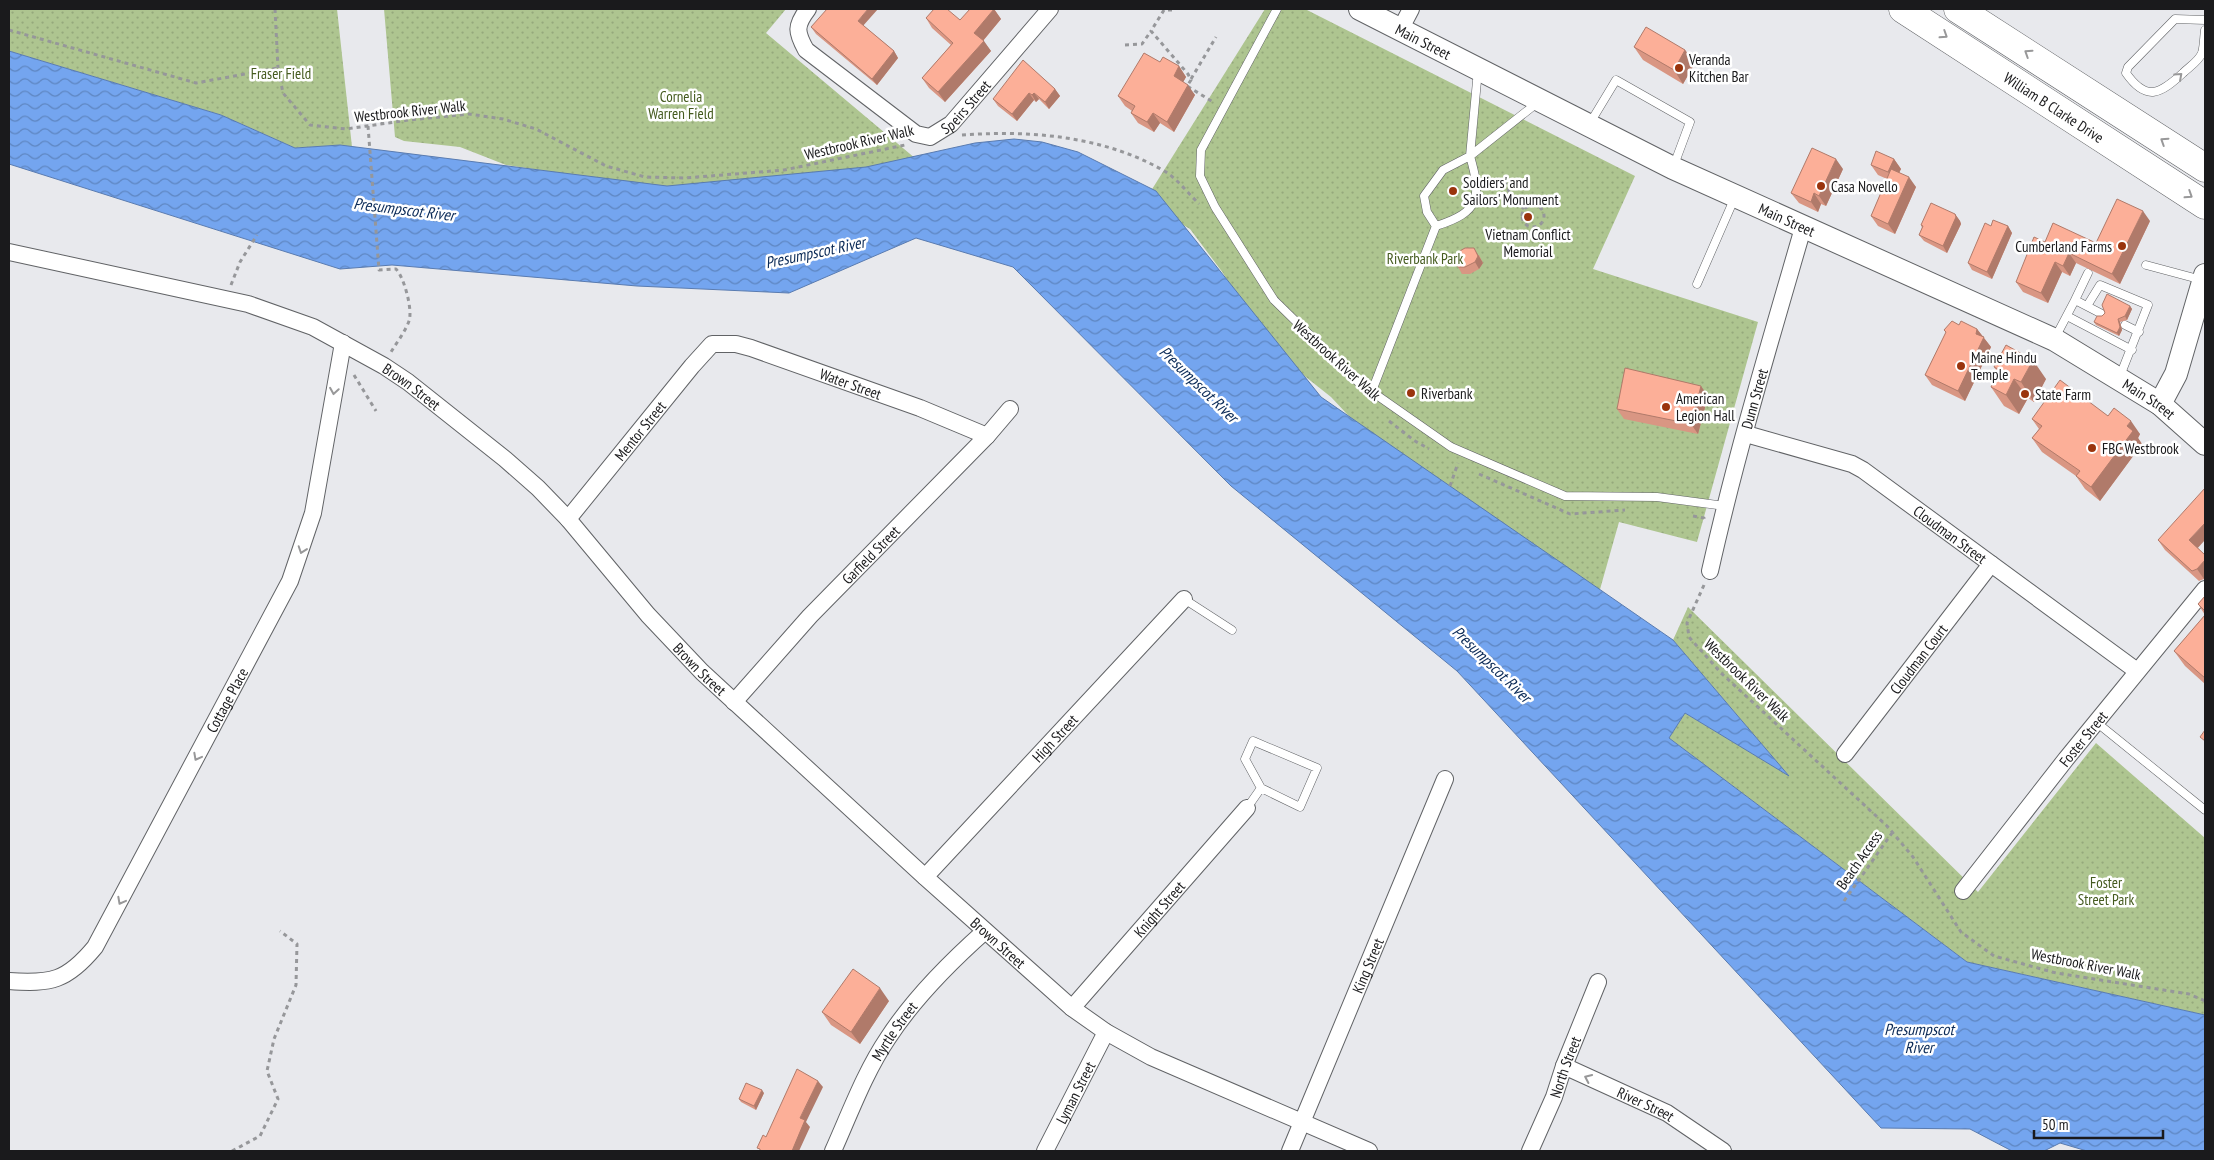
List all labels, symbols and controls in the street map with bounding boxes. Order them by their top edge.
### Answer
street label: Main Street [1392,19,1454,63]
one-way arrow [1938,29,1947,39]
place label: Veranda Kitchen Bar [1688,50,1750,86]
one-way arrow [2024,50,2033,60]
marker: Veranda Kitchen Bar [1673,62,1685,74]
park label: Fraser Field [251,64,311,83]
street label: William B Clarke Drive [2000,68,2108,146]
one-way arrow [2174,73,2183,82]
street label: Speirs Street [937,76,994,138]
park label: Cornelia Warren Field [648,87,714,123]
street label: Westbrook River Walk [354,96,467,126]
street label: Westbrook River Walk [803,120,916,164]
one-way arrow [2161,138,2170,147]
place label: Soldiers' and Sailors' Monument [1463,173,1559,209]
place label: Casa Novello [1831,177,1898,196]
marker: Casa Novello [1815,180,1827,192]
marker: Soldiers' and Sailors' Monument [1447,185,1459,197]
one-way arrow [2184,188,2193,198]
water label: Presumpscot River [352,193,458,225]
street label: Main Street [1756,198,1818,240]
marker: Vietnam Conflict Memorial [1522,211,1534,223]
place label: Vietnam Conflict Memorial [1484,225,1571,261]
water label: Presumpscot River [763,231,869,272]
place label: Cumberland Farms [2015,237,2112,256]
marker: Cumberland Farms [2116,240,2128,252]
park label: Riverbank Park [1387,249,1463,268]
street label: Westbrook River Walk [1289,316,1385,405]
water label: Presumpscot River [1156,342,1244,428]
place label: Maine Hindu Temple [1971,348,2037,384]
street label: Brown Street [379,359,445,414]
marker: Maine Hindu Temple [1955,360,1967,372]
street label: Water Street [817,364,884,403]
street label: Dunn Street [1737,366,1771,431]
street label: Main Street [2119,374,2180,423]
place label: Riverbank [1421,384,1473,403]
place label: State Farm [2035,385,2091,404]
one-way arrow [330,387,340,395]
marker: Riverbank [1405,387,1417,399]
marker: State Farm [2019,388,2031,400]
place label: American Legion Hall [1676,389,1735,425]
street label: Mentor Street [610,397,670,464]
marker: American Legion Hall [1660,401,1672,413]
place label: FBC Westbrook [2102,439,2179,458]
marker: FBC Westbrook [2086,442,2098,454]
street label: Cloudman Street [1910,501,1991,567]
street label: Garfield Street [838,521,903,588]
one-way arrow [297,545,307,554]
street label: Cloudman Court [1885,620,1951,698]
water label: Presumpscot River [1449,622,1537,708]
street label: Westbrook River Walk [1700,634,1794,726]
street label: Brown Street [669,638,730,699]
street label: Cottage Place [202,664,252,736]
street label: Foster Street [2054,707,2111,770]
street label: High Street [1028,710,1081,766]
one-way arrow [193,752,203,761]
street label: Beach Access [1832,827,1886,893]
park label: Foster Street Park [2078,873,2134,909]
street label: Knight Street [1129,877,1189,941]
one-way arrow [117,895,127,904]
street label: Brown Street [967,913,1030,972]
street label: King Street [1347,935,1387,996]
street label: Westbrook River Walk [2029,944,2143,984]
street label: Myrtle Street [867,997,921,1064]
water label: Presumpscot River [1884,1019,1955,1057]
street label: North Street [1545,1033,1585,1100]
street label: Lyman Street [1051,1058,1099,1127]
one-way arrow [1585,1074,1594,1084]
street label: River Street [1614,1082,1678,1125]
scale bar [2034,1108,2163,1140]
text: 50 m [2042,1115,2068,1134]

